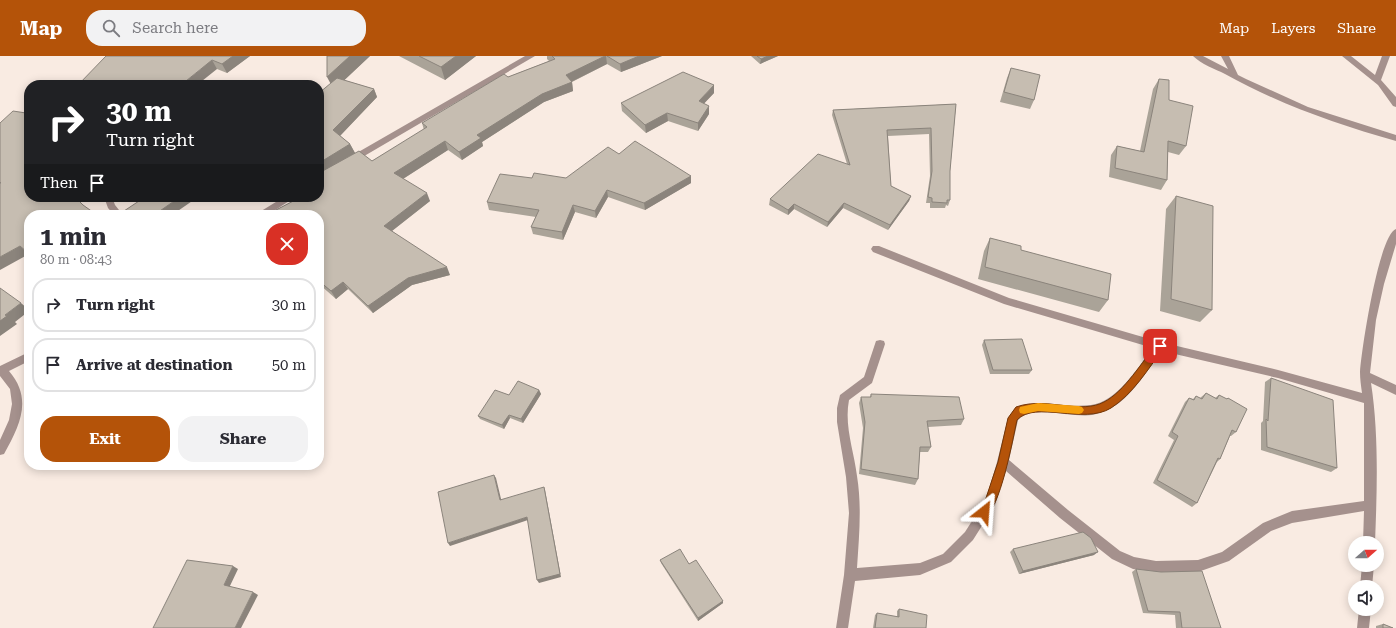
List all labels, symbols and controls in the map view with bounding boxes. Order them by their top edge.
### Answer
search box [86,10,366,46]
text: Map [20,17,62,40]
icon: search [100,17,122,39]
text: Search here [132,19,218,37]
text: Map [1219,20,1249,36]
text: Layers [1271,20,1315,36]
text: Share [1337,20,1376,36]
text: 30 m [106,95,171,128]
icon: right [40,96,92,148]
text: Turn right [106,129,194,150]
icon: arrive [86,172,108,194]
text: Then [40,174,78,192]
text: 1 min [40,223,107,251]
button: close [266,223,308,265]
text: 80 m · 08:43 [40,252,112,267]
icon: right [42,294,64,316]
text: Turn right [76,296,155,314]
text: 30 m [272,296,306,314]
pin [1143,329,1177,363]
icon: arrive [1149,335,1171,357]
icon: arrive [42,354,64,376]
text: Arrive at destination [76,356,232,374]
text: 50 m [272,356,306,374]
button: Exit [40,416,170,462]
button: Share [178,416,308,462]
position arrow [963,491,1005,533]
north arrow [1348,536,1384,572]
map controls [1348,536,1384,616]
button: sound [1348,580,1384,616]

